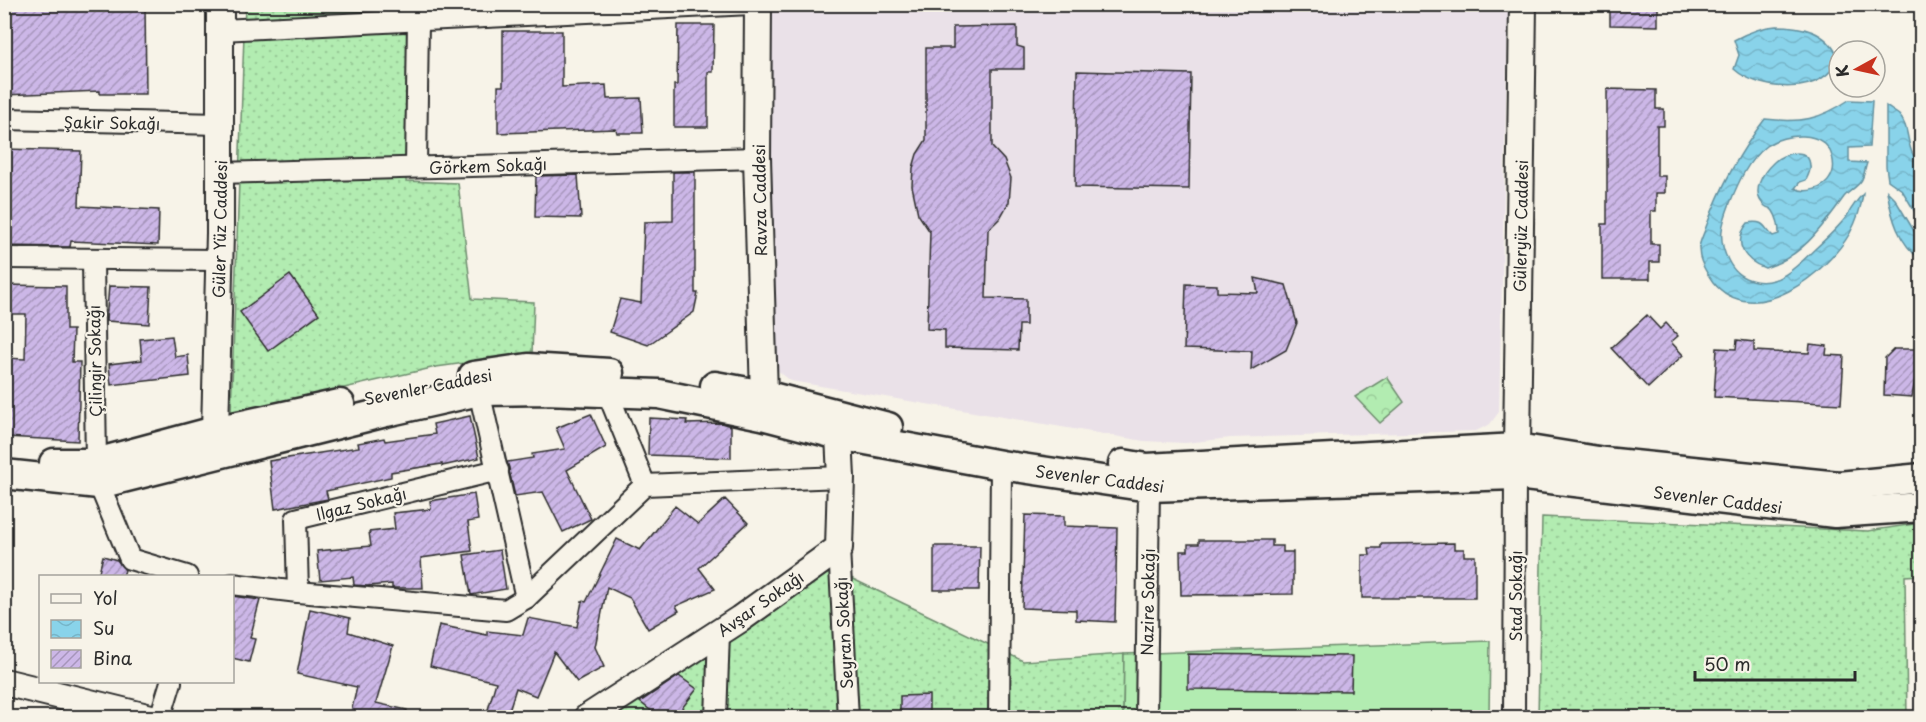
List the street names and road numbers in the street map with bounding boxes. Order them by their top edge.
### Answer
street label: Şakir Sokağı [63,109,161,135]
street label: Ravza Caddesi [746,144,772,256]
street label: Görkem Sokağı [429,151,547,179]
street label: Güler Yüz Caddesi [206,160,232,298]
street label: Güleryüz Caddesi [1507,160,1533,292]
street label: Çilingir Sokağı [81,305,107,417]
street label: Sevenler Caddesi [362,362,494,410]
street label: Sevenler Caddesi [1034,458,1166,498]
street label: Sevenler Caddesi [1652,479,1784,519]
street label: Ilgaz Sokağı [313,480,409,526]
street label: Nazire Sokağı [1134,548,1160,656]
street label: Stad Sokağı [1503,550,1527,642]
street label: Avşar Sokağı [712,564,808,642]
street label: Seyran Sokağı [828,576,858,690]

